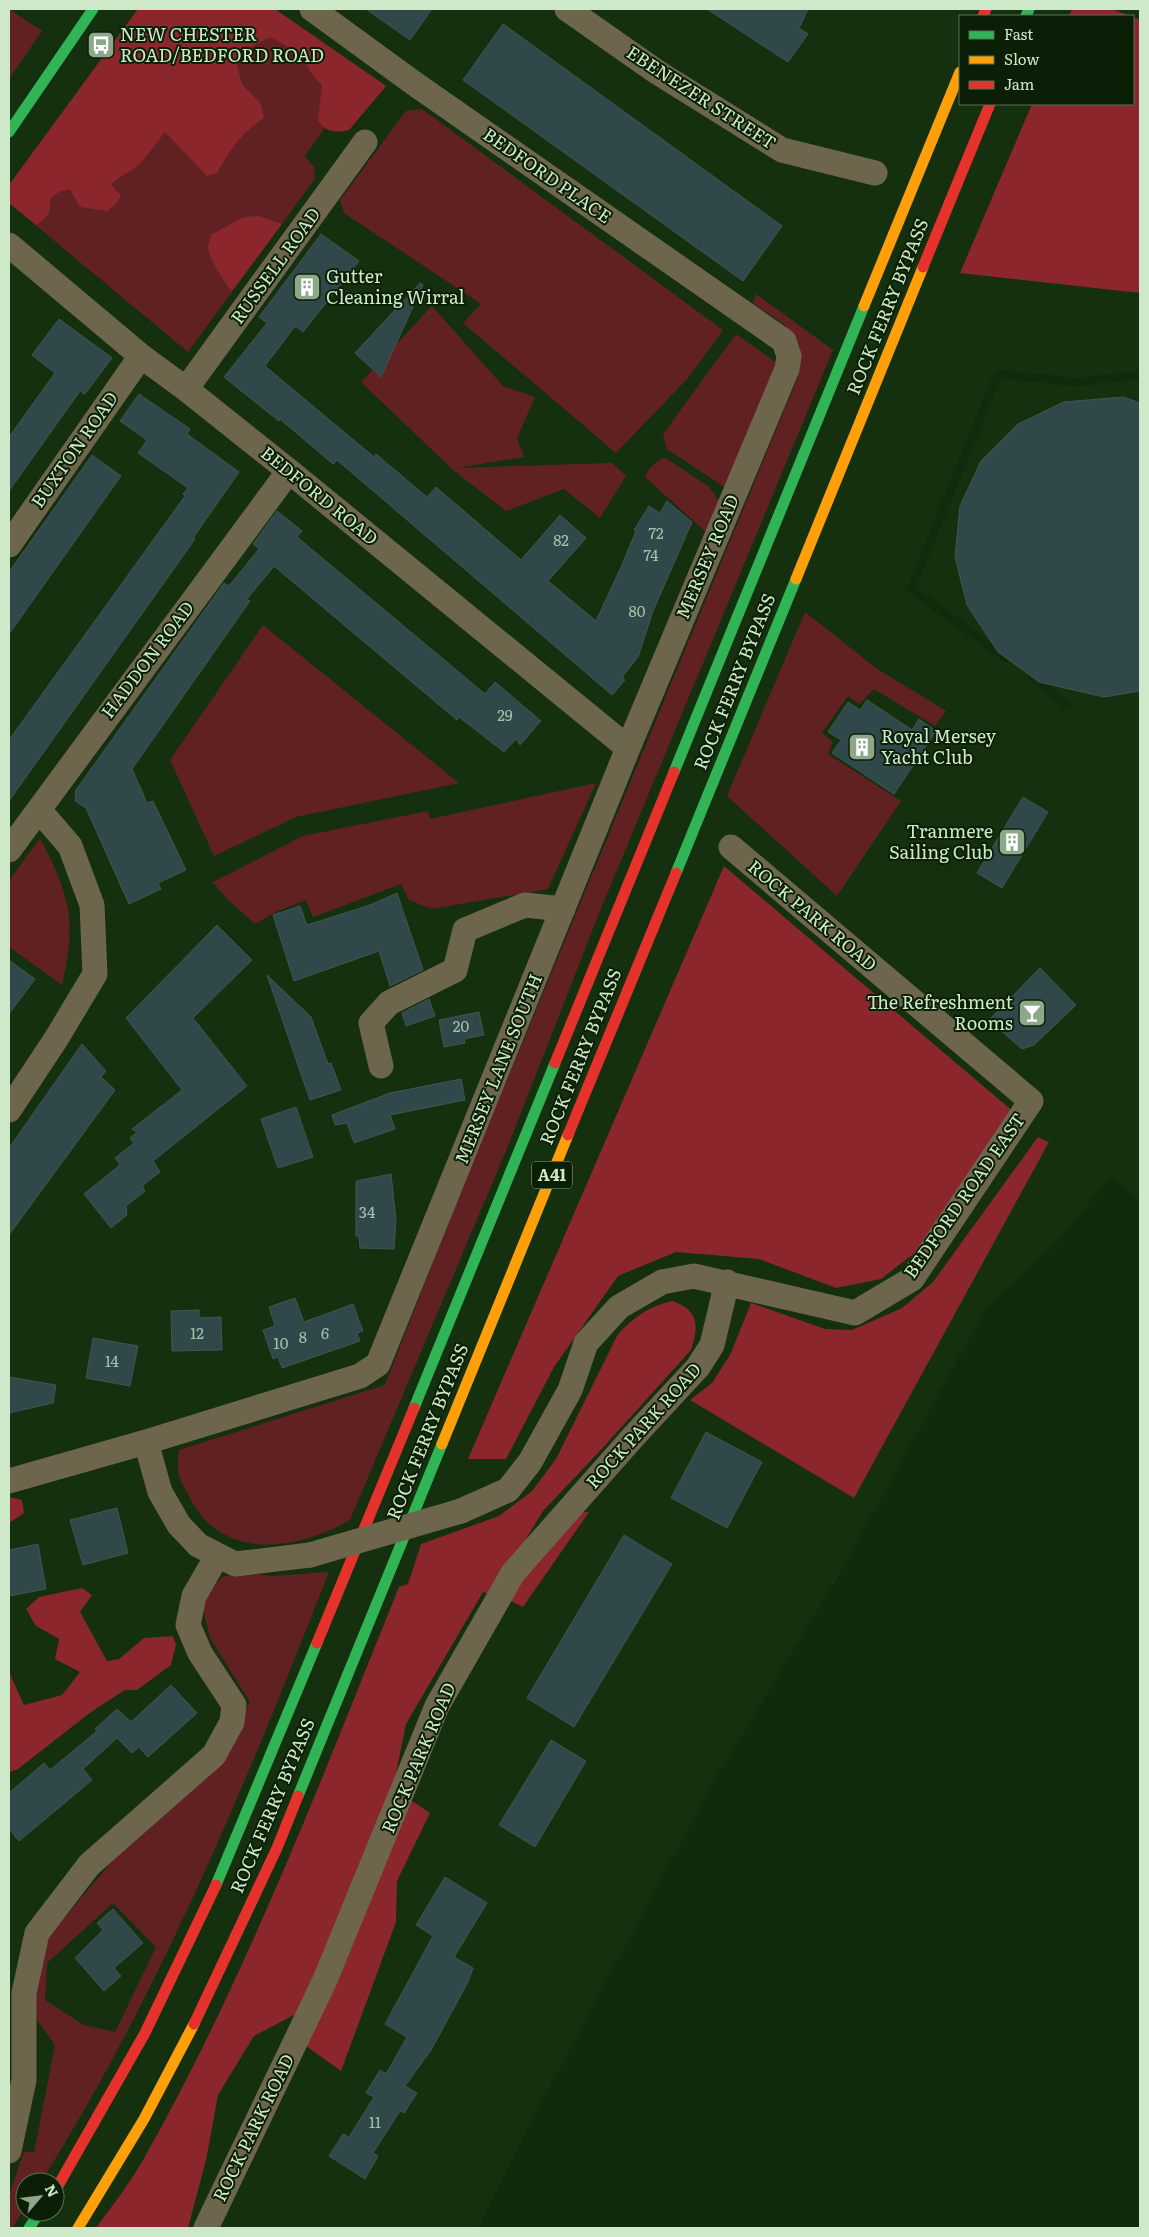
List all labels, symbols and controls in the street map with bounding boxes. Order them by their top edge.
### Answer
legend [959,15,1134,105]
place label: NEW CHESTER ROAD/BEDFORD ROAD [120,20,324,68]
text: Fast [1004,22,1033,45]
bus stop icon: NEW CHESTER ROAD/BEDFORD ROAD [86,30,116,60]
street label: EBENEZER STREET [622,38,782,155]
text: Slow [1004,47,1039,70]
text: Jam [1004,72,1035,95]
street label: BEDFORD PLACE [478,120,618,229]
street label: RUSSELL ROAD [223,201,326,329]
street label: ROCK FERRY BYPASS [839,214,934,399]
place label: Gutter Cleaning Wirral [326,262,465,310]
building icon: Gutter Cleaning Wirral [292,272,322,302]
street label: BUXTON ROAD [24,386,124,513]
street label: BEDFORD ROAD [255,439,385,551]
street label: MERSEY ROAD [668,490,745,623]
house number: 72 [648,521,664,544]
house number: 82 [553,528,569,551]
house number: 74 [644,543,658,566]
street label: ROCK FERRY BYPASS [686,589,781,774]
street label: HADDON ROAD [94,595,200,723]
house number: 80 [629,599,646,622]
house number: 29 [497,703,513,726]
place label: Royal Mersey Yacht Club [881,722,997,770]
building icon: Royal Mersey Yacht Club [847,732,877,762]
place label: Tranmere Sailing Club [889,817,993,865]
building icon: Tranmere Sailing Club [997,827,1027,857]
street label: ROCK PARK ROAD [743,853,883,977]
street label: ROCK FERRY BYPASS [532,964,627,1149]
street label: MERSEY LANE SOUTH [447,969,548,1168]
place label: The Refreshment Rooms [867,988,1014,1036]
bar icon: The Refreshment Rooms [1017,998,1047,1028]
house number: 20 [453,1014,469,1037]
street label: BEDFORD ROAD EAST [896,1107,1031,1283]
road number: A41 [532,1162,572,1188]
house number: 34 [359,1200,375,1223]
house number: 12 [190,1321,204,1344]
house number: 6 [321,1321,329,1344]
house number: 8 [299,1325,307,1348]
house number: 10 [274,1331,289,1354]
street label: ROCK FERRY BYPASS [379,1339,474,1524]
house number: 14 [105,1349,119,1372]
street label: ROCK PARK ROAD [579,1356,707,1494]
street label: ROCK PARK ROAD [374,1678,462,1837]
street label: ROCK FERRY BYPASS [222,1714,321,1897]
street label: ROCK PARK ROAD [205,2049,300,2206]
house number: 11 [369,2110,381,2133]
north arrow [15,2172,65,2222]
text: N [41,2181,64,2201]

